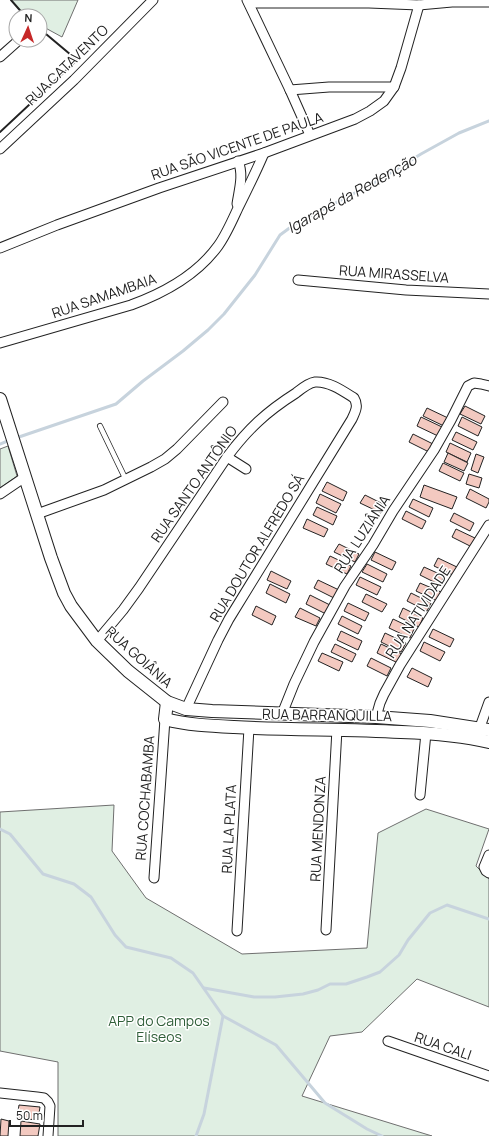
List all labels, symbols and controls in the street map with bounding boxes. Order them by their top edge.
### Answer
north arrow [8,8,48,48]
text: N [24,10,33,25]
street label: RUA CATAVENTO [21,20,112,109]
street label: RUA SÃO VICENTE DE PAULA [148,107,326,184]
water label: Igarapé da Redenção [283,149,421,238]
street label: RUA MIRASSELVA [338,260,450,287]
street label: RUA SAMAMBAIA [49,269,159,322]
street label: RUA SANTO ANTÔNIO [146,422,241,546]
street label: RUA DOUTOR ALFREDO SÁ [205,470,308,625]
street label: RUA LUZIÂNIA [329,491,394,576]
street label: RUA NATIVIDADE [381,562,454,661]
street label: RUA GOIÂNIA [102,622,177,692]
street label: RUA BARRANQUILLA [262,704,392,725]
street label: RUA COCHABAMBA [131,735,158,861]
street label: RUA MENDONZA [305,776,330,882]
street label: RUA LA PLATA [217,784,240,874]
park label: APP do Campos Elíseos [108,1011,210,1046]
street label: RUA CALI [412,1027,474,1064]
scale bar [10,1102,83,1128]
text: 50 m [16,1107,43,1124]

